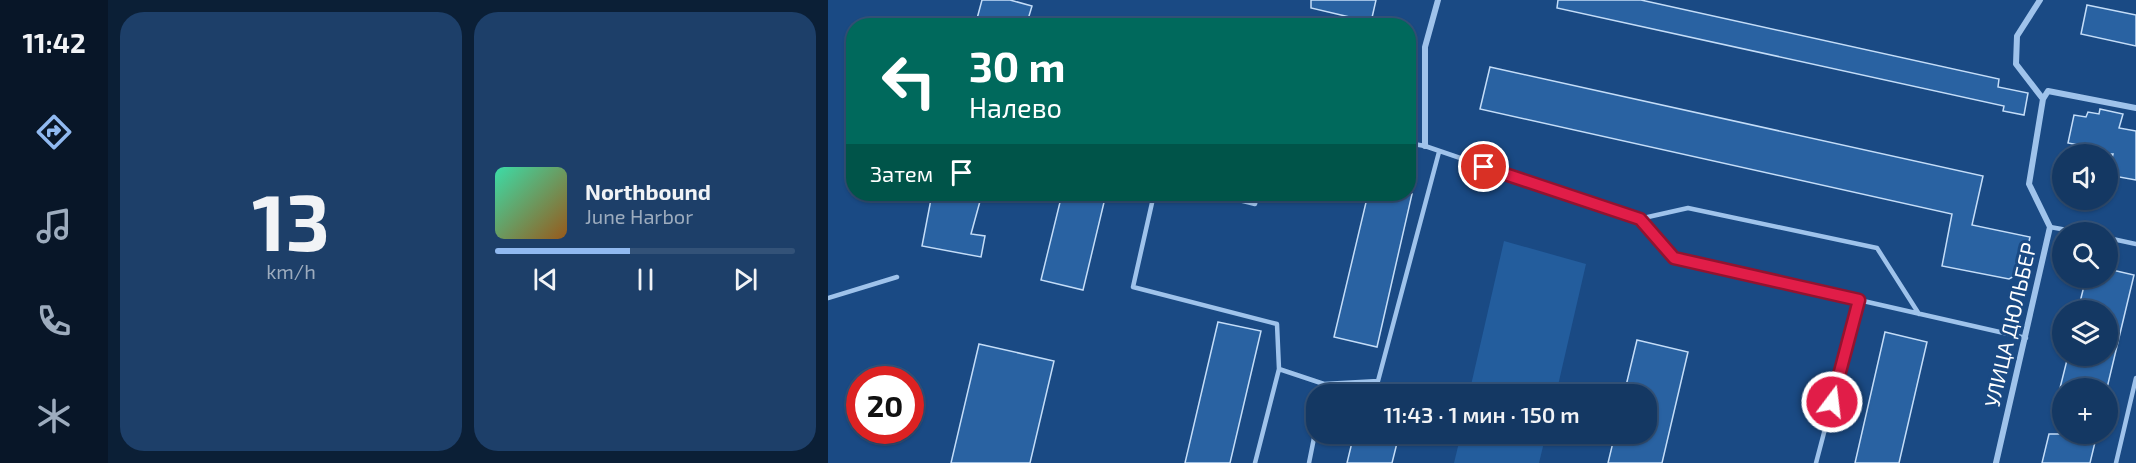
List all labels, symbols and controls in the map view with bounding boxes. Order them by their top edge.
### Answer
text: 11:42 [22,26,86,58]
text: 30 m [969,40,1065,90]
icon: left [870,42,948,120]
text: Налево [969,91,1062,123]
icon: directions [33,111,75,153]
pin [1458,141,1509,192]
map controls [2052,144,2118,444]
button: sound [2052,144,2118,210]
icon: arrive [1467,150,1500,183]
icon: arrive [945,156,978,189]
text: Затем [870,160,933,186]
text: 13 [252,173,330,267]
text: Northbound [585,178,711,204]
text: June Harbor [585,204,693,228]
icon: music [33,205,75,247]
button: search [2052,222,2118,288]
street label: УЛИЦА ДЮЛЬБЕР [1978,240,2041,409]
text: km/h [266,259,316,283]
icon: previous [529,263,562,296]
icon: pause [629,263,662,296]
icon: next [729,263,762,296]
icon: phone [33,300,75,342]
button: layers [2052,300,2118,366]
speed limit sign: 20 [846,366,924,444]
position arrow [1800,370,1864,434]
button: + [2052,378,2118,444]
icon: climate [33,395,75,437]
text: 11:43 · 1 мин · 150 m [1383,401,1580,427]

